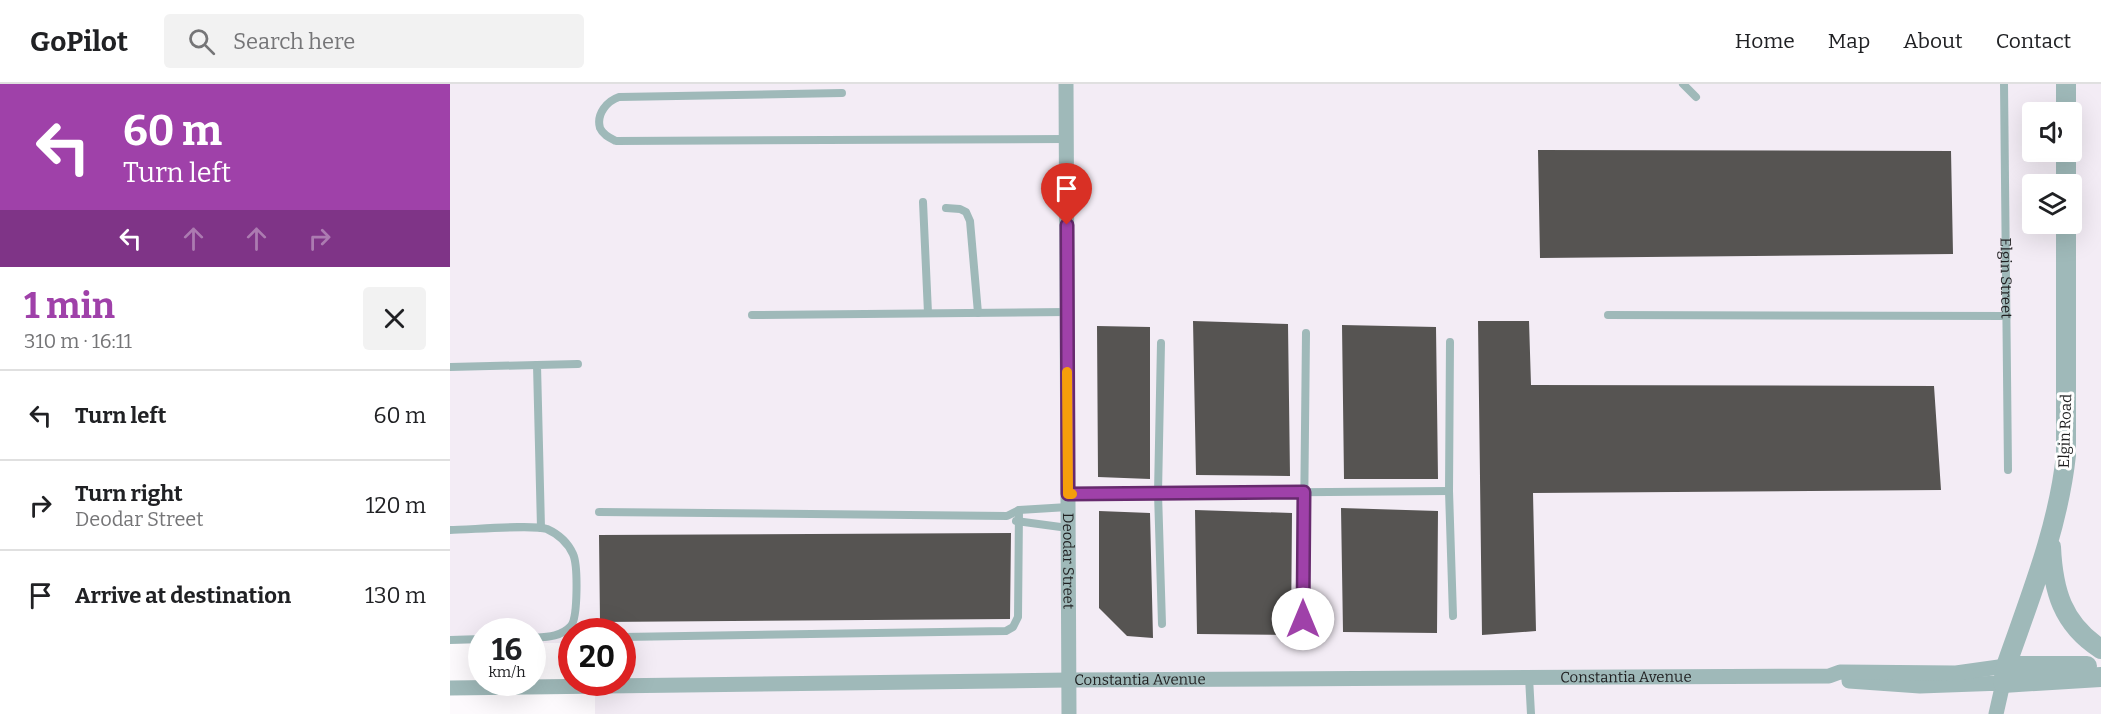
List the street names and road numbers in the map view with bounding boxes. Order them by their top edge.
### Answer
street label: Elgin Street [1997,237,2015,319]
street label: Elgin Road [2055,394,2075,468]
street label: Deodar Street [1059,513,1078,610]
street label: Constantia Avenue [1560,668,1692,686]
street label: Constantia Avenue [1074,670,1206,689]

